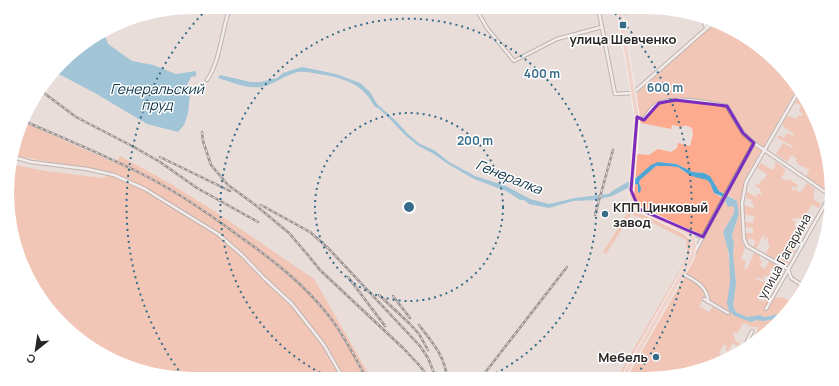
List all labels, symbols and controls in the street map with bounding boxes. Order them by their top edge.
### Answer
marker: улица Шевченко [618,20,628,30]
place label: улица Шевченко [569,30,677,48]
text: 400 m [524,65,560,82]
water label: Генеральский пруд [110,79,205,114]
text: 600 m [647,79,683,96]
text: 200 m [457,132,493,149]
water label: Генералка [473,155,546,199]
place label: КПП Цинковый завод [613,198,708,231]
centre of rings [402,200,416,214]
marker: КПП Цинковый завод [600,209,610,219]
street label: улица Гагарина [753,210,815,302]
north arrow [16,330,56,370]
place label: Мебель [598,348,648,366]
text: С [23,351,38,368]
marker: Мебель [651,352,661,362]

